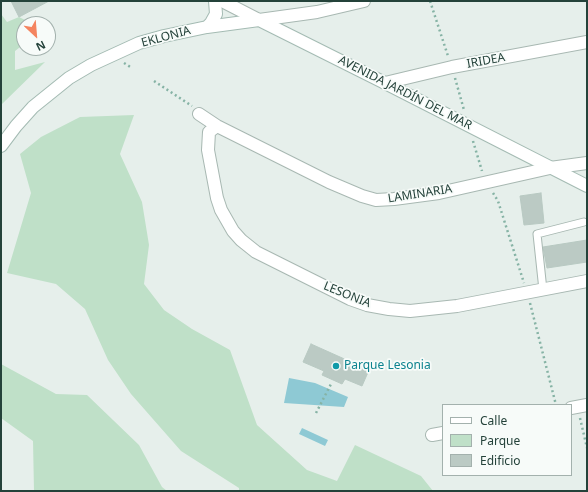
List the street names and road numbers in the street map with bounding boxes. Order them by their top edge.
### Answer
street label: EKLONIA [140,24,192,50]
street label: IRIDEA [466,51,506,71]
street label: AVENIDA JARDÍN DEL MAR [336,53,474,133]
street label: LAMINARIA [387,182,453,206]
street label: LESONIA [321,279,373,311]

